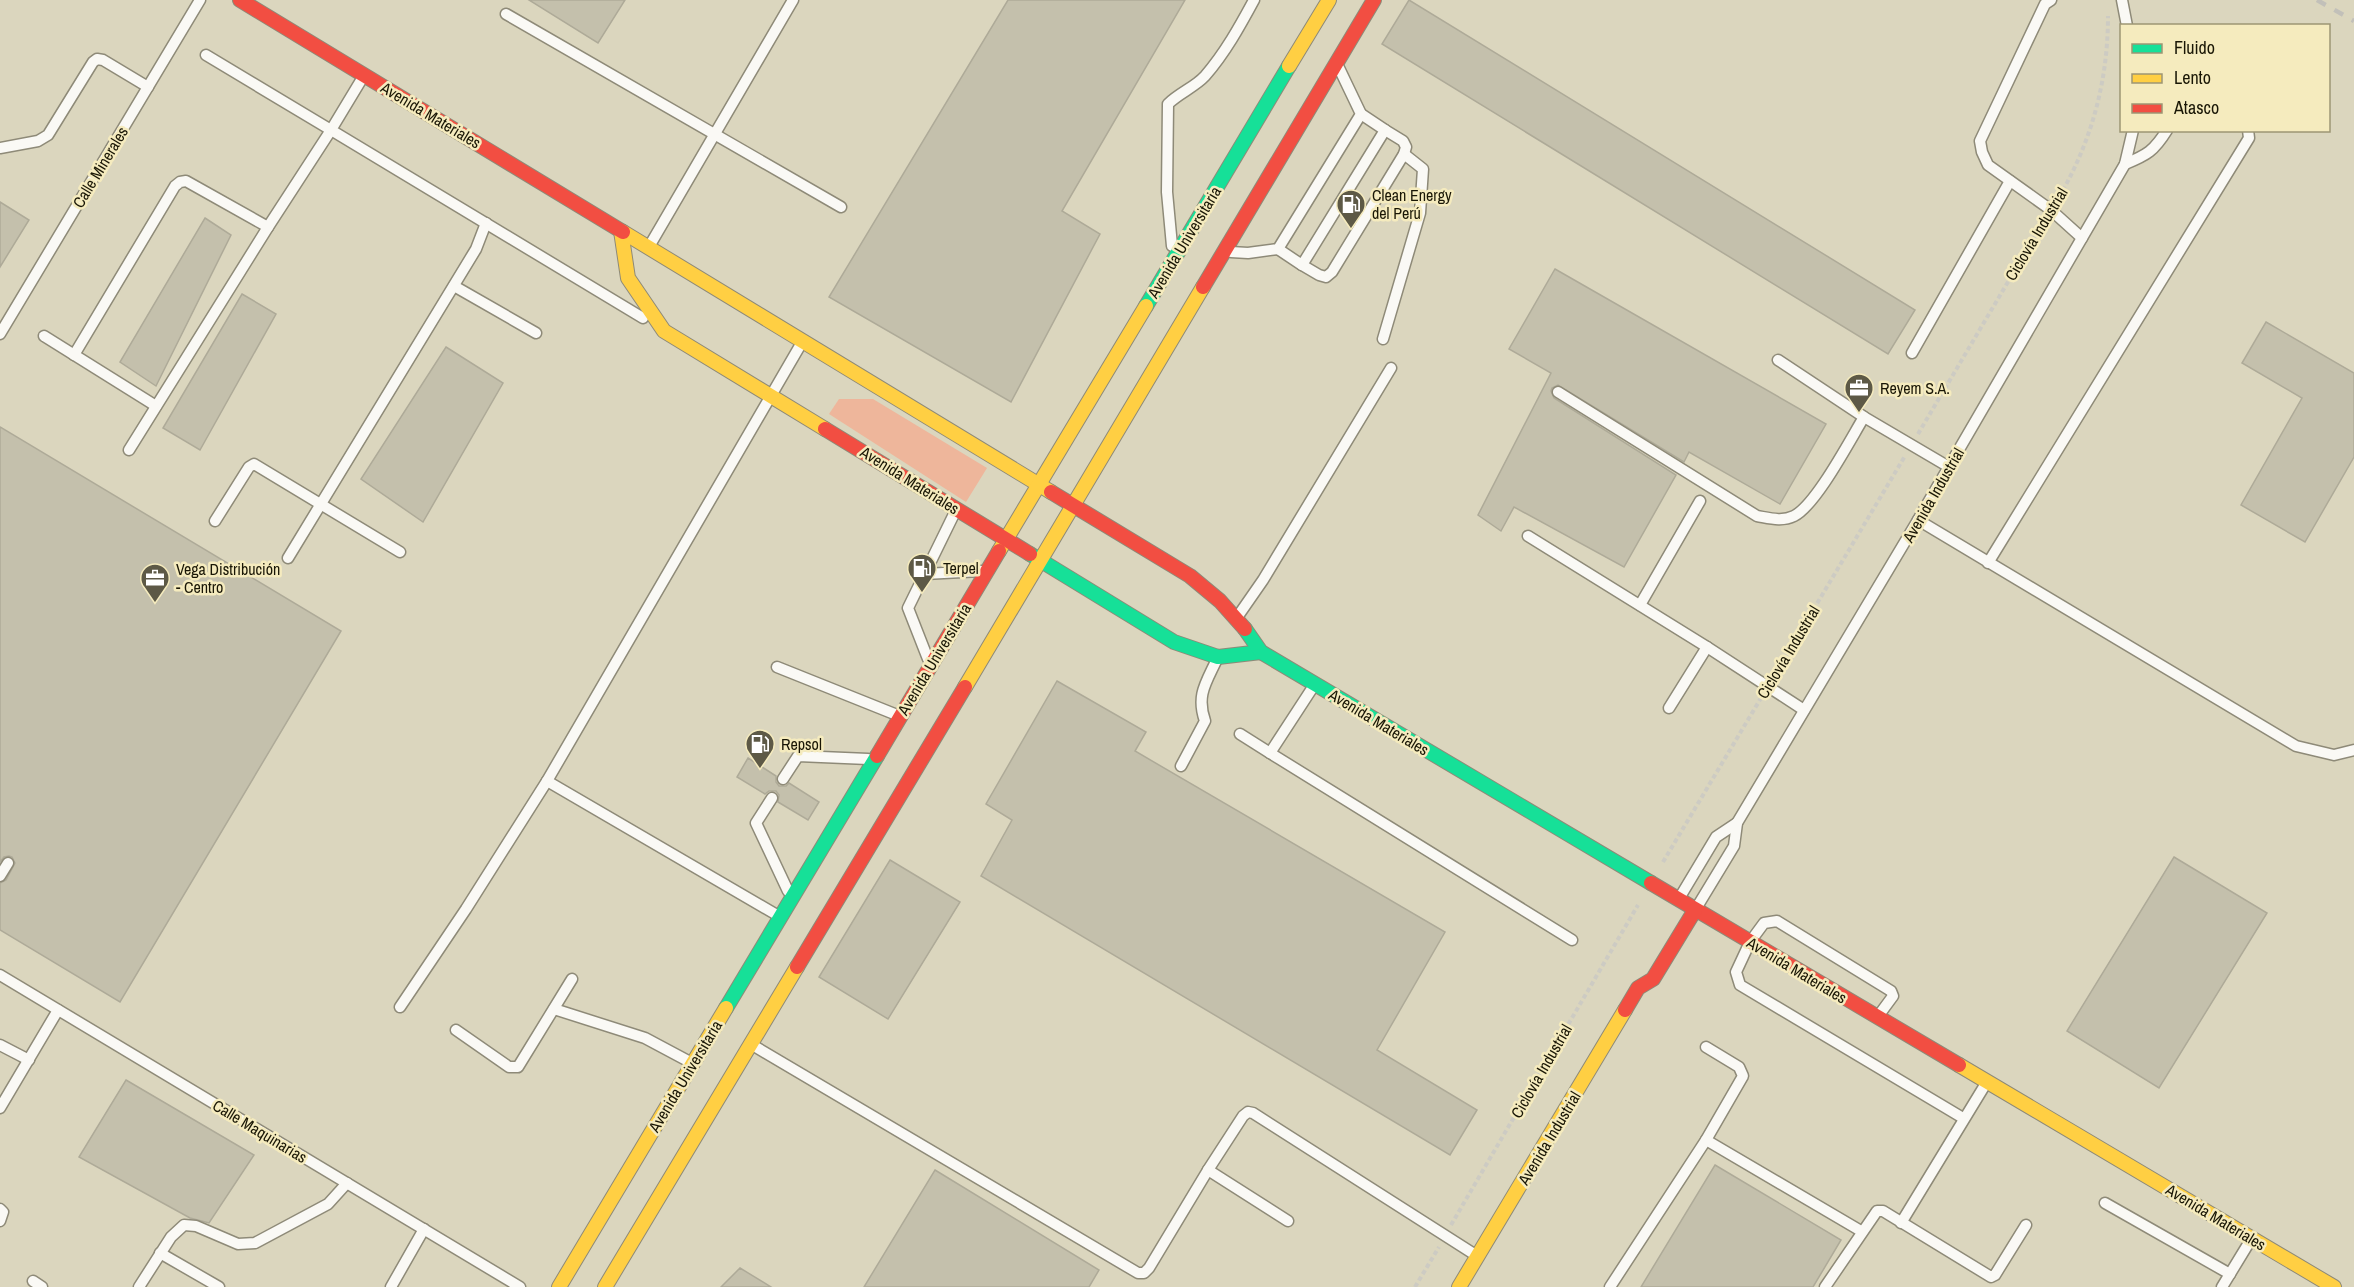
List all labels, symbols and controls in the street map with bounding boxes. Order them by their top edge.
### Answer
legend [2120,24,2330,132]
text: Fluido [2174,35,2215,60]
text: Lento [2174,65,2211,90]
street label: Avenida Materiales [376,76,485,153]
text: Atasco [2173,95,2219,120]
street label: Calle Minerales [67,122,133,212]
street label: Avenida Universitaria [1141,181,1226,303]
street label: Ciclovía Industrial [2000,183,2073,285]
place label: Clean Energy del Perú [1372,184,1452,224]
fuel station icon: Clean Energy del Perú [1335,188,1367,230]
office icon: Reyem S.A. [1843,372,1875,414]
place label: Reyem S.A. [1880,377,1950,399]
street label: Avenida Materiales [855,440,964,519]
street label: Avenida Industrial [1897,444,1969,547]
fuel station icon: Terpel [906,552,938,594]
place label: Terpel [943,557,979,579]
place label: Vega Distribución - Centro [176,558,280,598]
office icon: Vega Distribución - Centro [139,562,171,604]
street label: Avenida Universitaria [891,598,976,720]
street label: Ciclovía Industrial [1752,601,1825,703]
street label: Avenida Materiales [1324,683,1433,760]
fuel station icon: Repsol [744,728,776,770]
place label: Repsol [781,733,822,755]
street label: Avenida Materiales [1742,931,1851,1008]
street label: Avenida Universitaria [642,1015,727,1137]
street label: Ciclovía Industrial [1505,1020,1577,1122]
street label: Avenida Industrial [1512,1087,1586,1190]
street label: Calle Maquinarias [209,1094,311,1168]
street label: Avenida Materiales [2161,1178,2270,1255]

